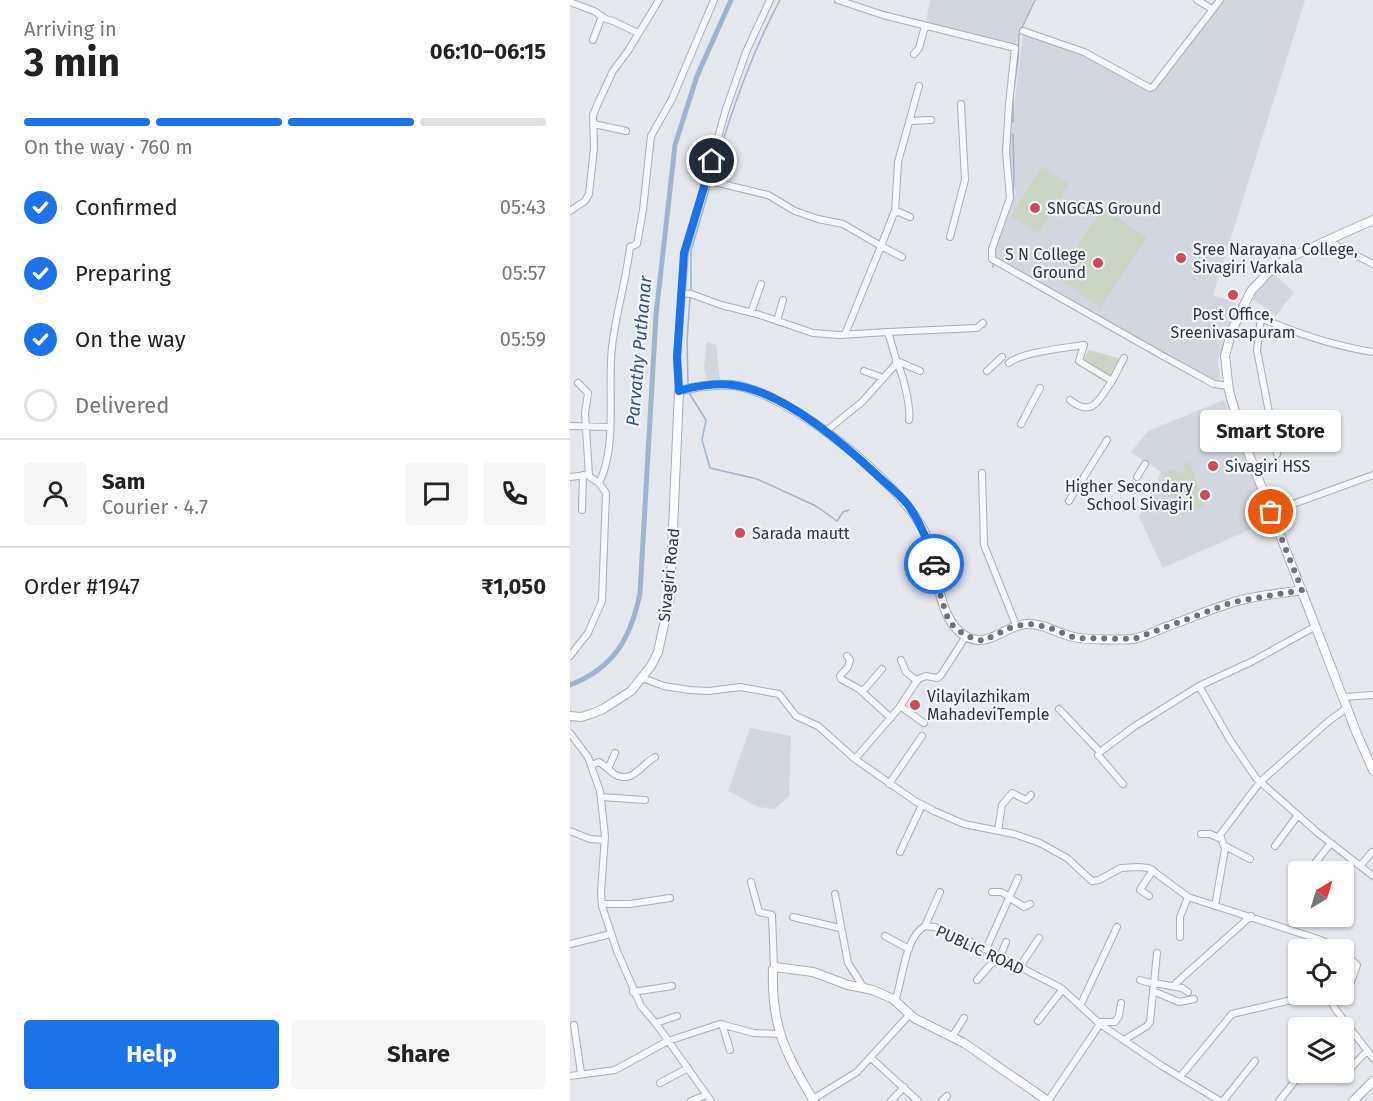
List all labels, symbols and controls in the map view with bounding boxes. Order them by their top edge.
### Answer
text: Arriving in [24,17,117,41]
text: 06:10–06:15 [430,38,546,65]
text: 3 min [24,40,120,86]
text: On the way · 760 m [24,135,193,159]
pin [686,135,737,186]
icon: home [695,144,728,177]
icon: check [24,191,57,224]
text: Confirmed [75,194,178,221]
text: 05:43 [500,195,546,219]
place label: SNGCAS Ground [1047,199,1161,218]
marker: SNGCAS Ground [1028,201,1042,215]
place label: Sree Narayana College, Sivagiri Varkala [1193,240,1358,277]
place label: S N College Ground [1005,245,1086,282]
marker: Sree Narayana College, Sivagiri Varkala [1174,251,1188,265]
marker: S N College Ground [1091,256,1105,270]
icon: check [24,257,57,290]
text: Preparing [75,260,171,287]
text: 05:57 [502,261,546,285]
water label: Parvathy Puthanar [621,274,657,427]
marker: Post Office, Sreenivasapuram [1226,288,1240,302]
place label: Post Office, Sreenivasapuram [1171,305,1295,342]
icon: check [24,323,57,356]
text: On the way [75,326,186,353]
text: 05:59 [500,327,546,351]
text: Delivered [75,392,170,419]
callout: Smart Store [1200,410,1341,452]
text: Smart Store [1216,419,1325,443]
place label: Sivagiri HSS [1225,457,1311,476]
marker: Sivagiri HSS [1206,459,1220,473]
button: person [24,462,87,525]
button: chat [405,462,468,525]
button: phone [483,462,546,525]
text: Sam [102,468,145,495]
place label: Higher Secondary School Sivagiri [1065,477,1193,514]
pin [1245,486,1296,537]
marker: Higher Secondary School Sivagiri [1198,488,1212,502]
text: Courier · 4.7 [102,495,208,519]
icon: bag [1254,495,1287,528]
place label: Sarada mautt [752,524,850,543]
marker: Sarada mautt [733,526,747,540]
street label: Sivagiri Road [655,527,683,623]
courier [904,534,964,594]
icon: car [918,548,951,581]
text: Order #1947 [24,573,140,600]
text: ₹1,050 [481,573,546,600]
place label: Vilayilazhikam MahadeviTemple [927,687,1050,724]
marker: Vilayilazhikam MahadeviTemple [908,698,922,712]
north arrow [1288,861,1354,927]
map controls [1288,861,1354,1083]
street label: PUBLIC ROAD [933,921,1027,979]
button: locate [1288,939,1354,1005]
button: layers [1288,1017,1354,1083]
button: Help [24,1020,279,1089]
button: Share [291,1020,546,1089]

